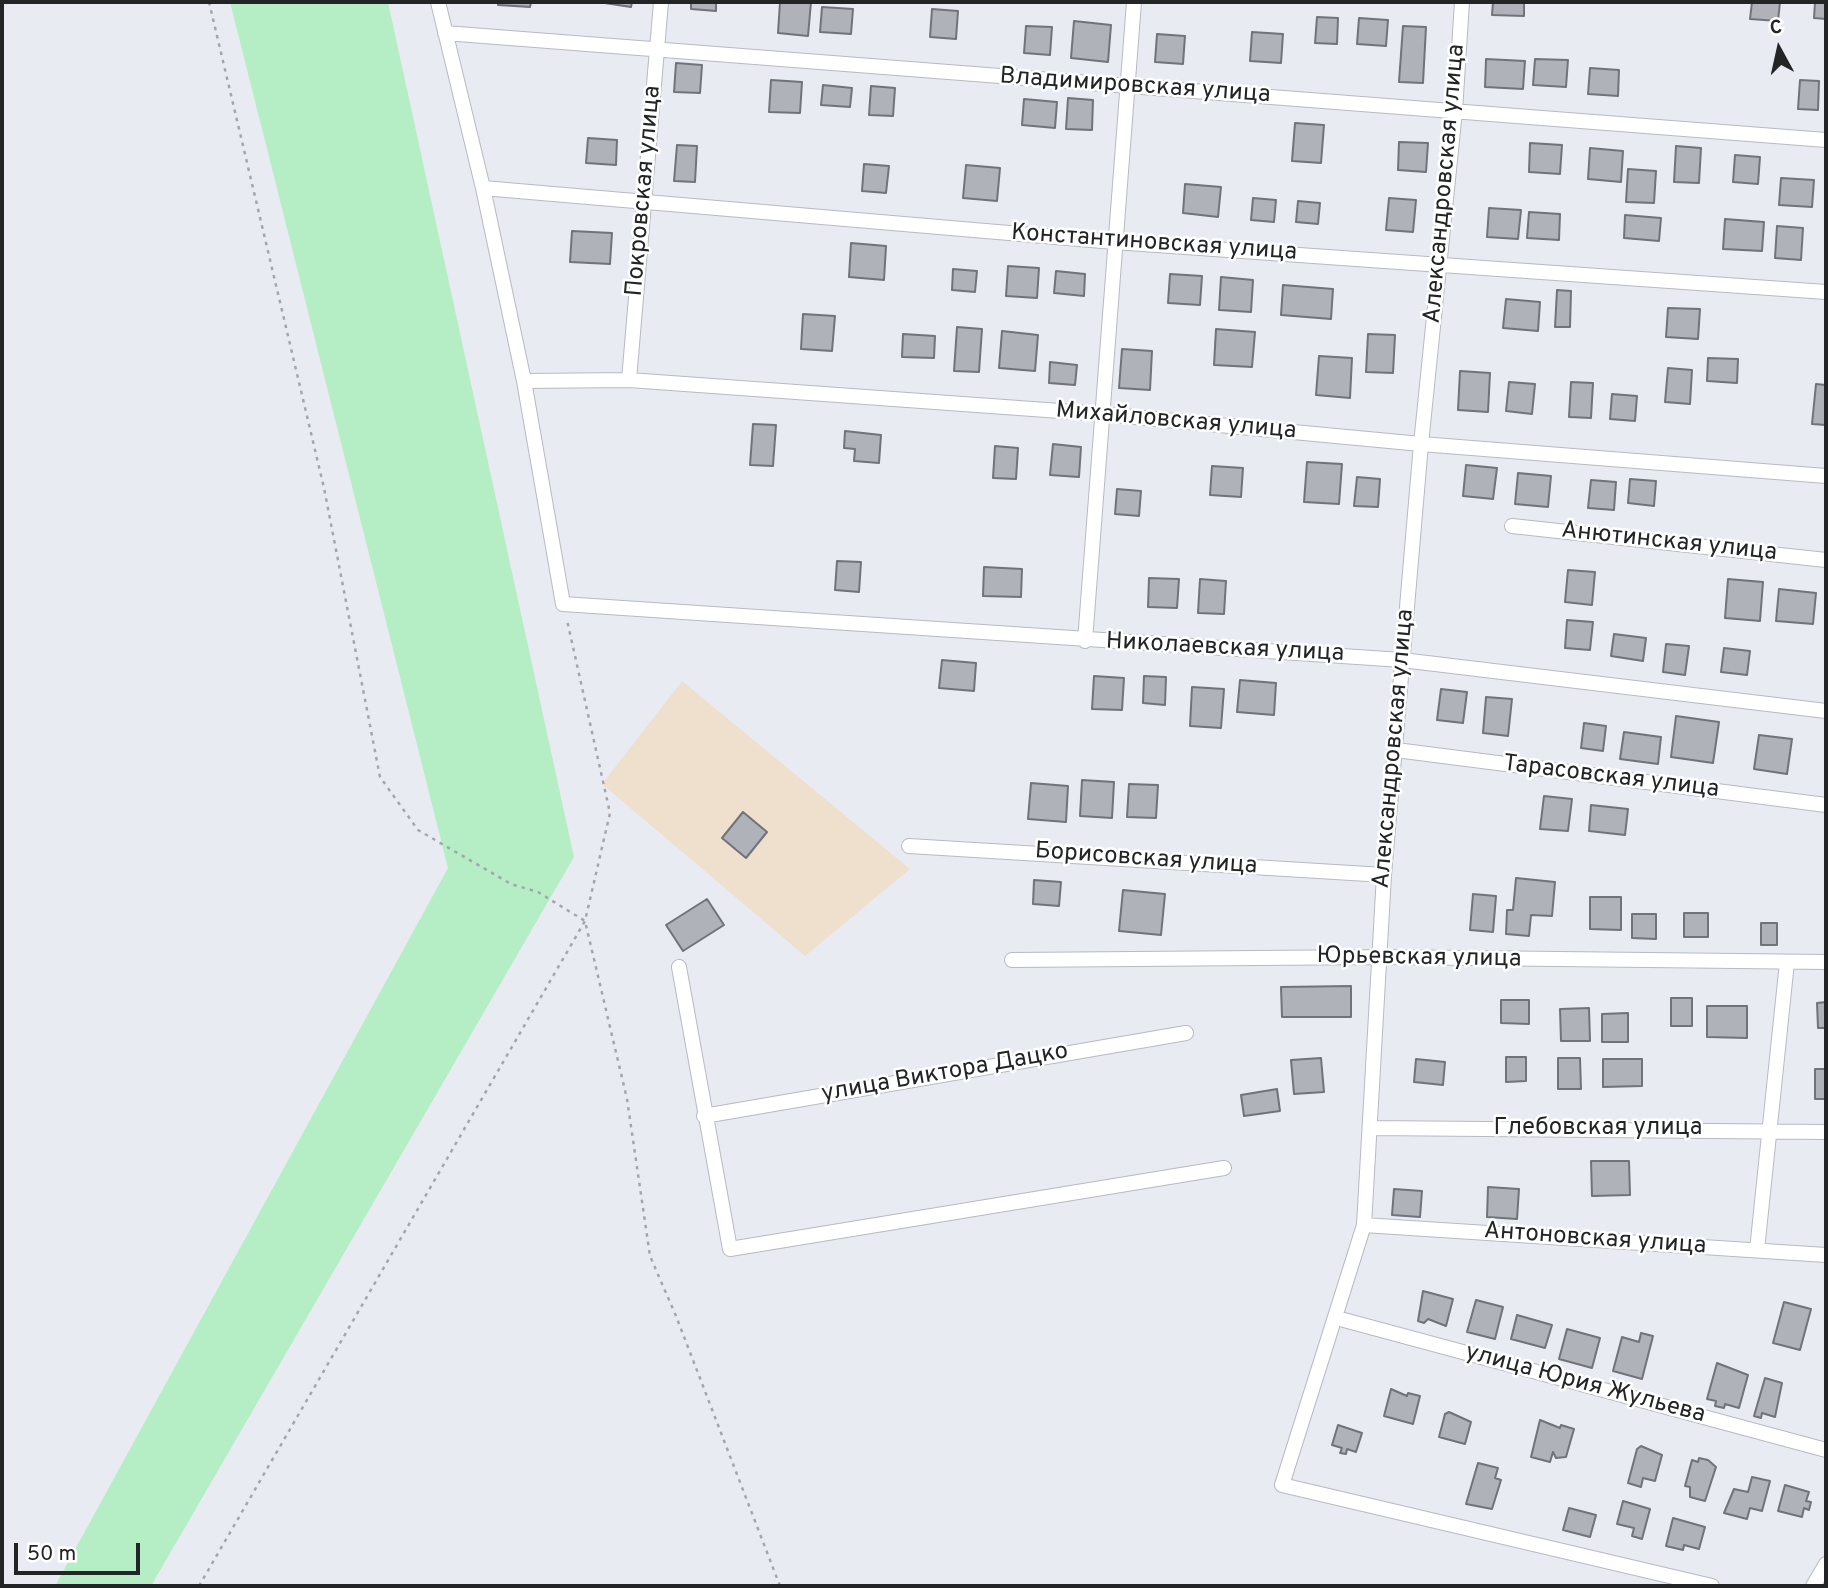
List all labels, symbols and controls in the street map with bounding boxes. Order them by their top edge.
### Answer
north arrow [1744,14,1814,84]
text: С [1768,15,1784,41]
street label: Александровская улица [1419,43,1473,325]
street label: Владимировская улица [999,63,1271,111]
street label: Покровская улица [621,85,669,297]
street label: Константиновская улица [1010,220,1298,268]
street label: Михайловская улица [1055,397,1297,447]
street label: Анютинская улица [1560,517,1778,569]
street label: Александровская улица [1368,608,1422,890]
street label: Николаевская улица [1105,628,1345,670]
street label: Тарасовская улица [1501,750,1721,806]
street label: Борисовская улица [1034,838,1258,882]
street label: Юрьевская улица [1316,943,1522,975]
street label: улица Виктора Дацко [819,1038,1071,1110]
street label: Глебовская улица [1494,1115,1702,1143]
street label: Антоновская улица [1483,1218,1707,1262]
street label: улица Юрия Жульева [1462,1339,1708,1431]
scale bar [18,1528,144,1572]
text: 50 m [27,1541,76,1568]

